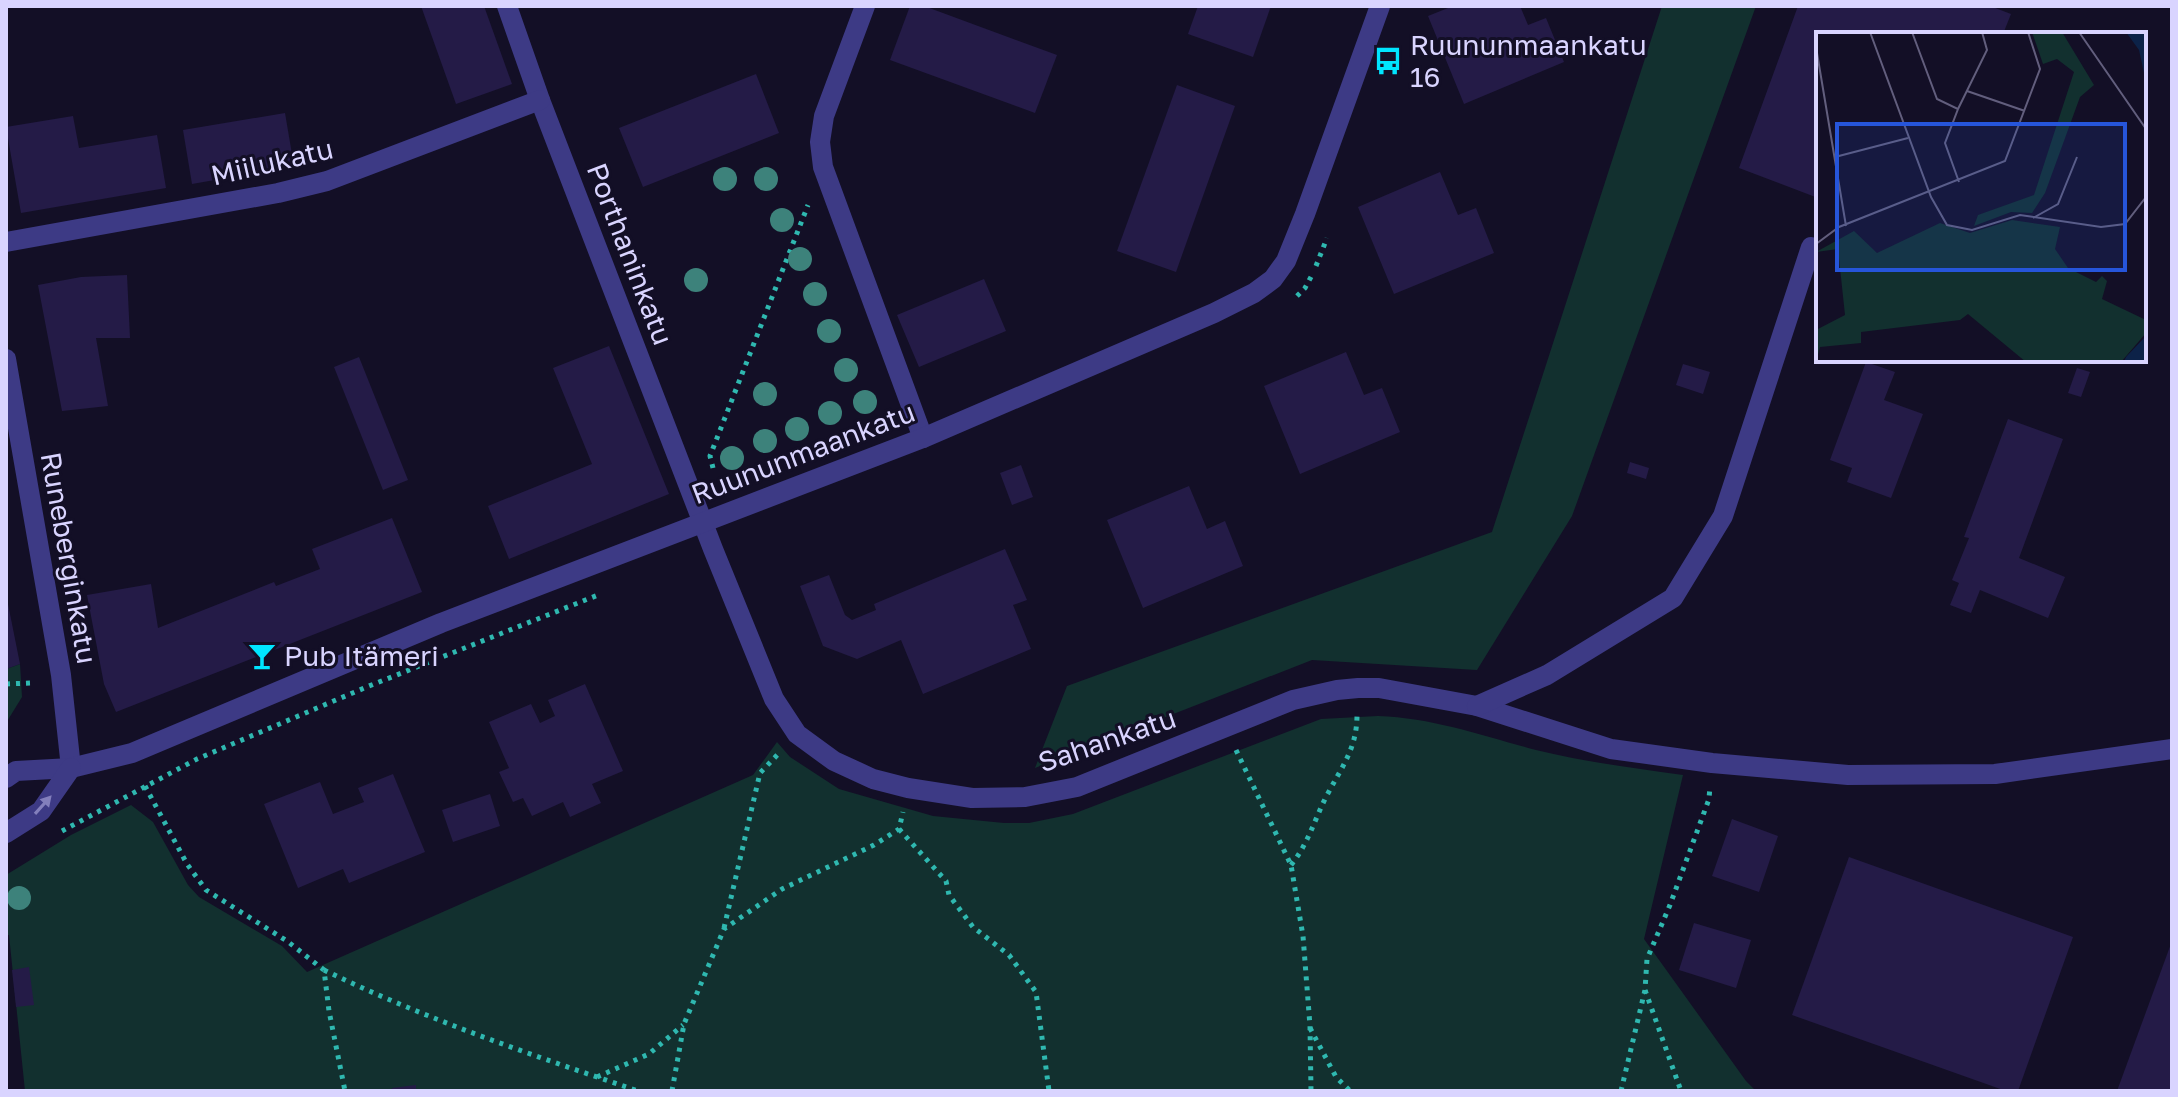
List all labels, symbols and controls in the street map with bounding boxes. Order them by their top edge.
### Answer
place label: Ruununmaankatu 16 [1410,28,1647,93]
inset map [1816,32,2146,362]
bus stop icon: Ruununmaankatu 16 [1373,46,1403,76]
street label: Miilukatu [208,131,336,192]
street label: Porthaninkatu [581,158,680,349]
street label: Ruununmaankatu [686,395,919,510]
street label: Runeberginkatu [35,450,104,666]
place label: Pub Itämeri [284,639,439,672]
bar icon: Pub Itämeri [247,641,277,671]
street label: Sahankatu [1034,701,1180,778]
one-way arrow [34,795,52,815]

